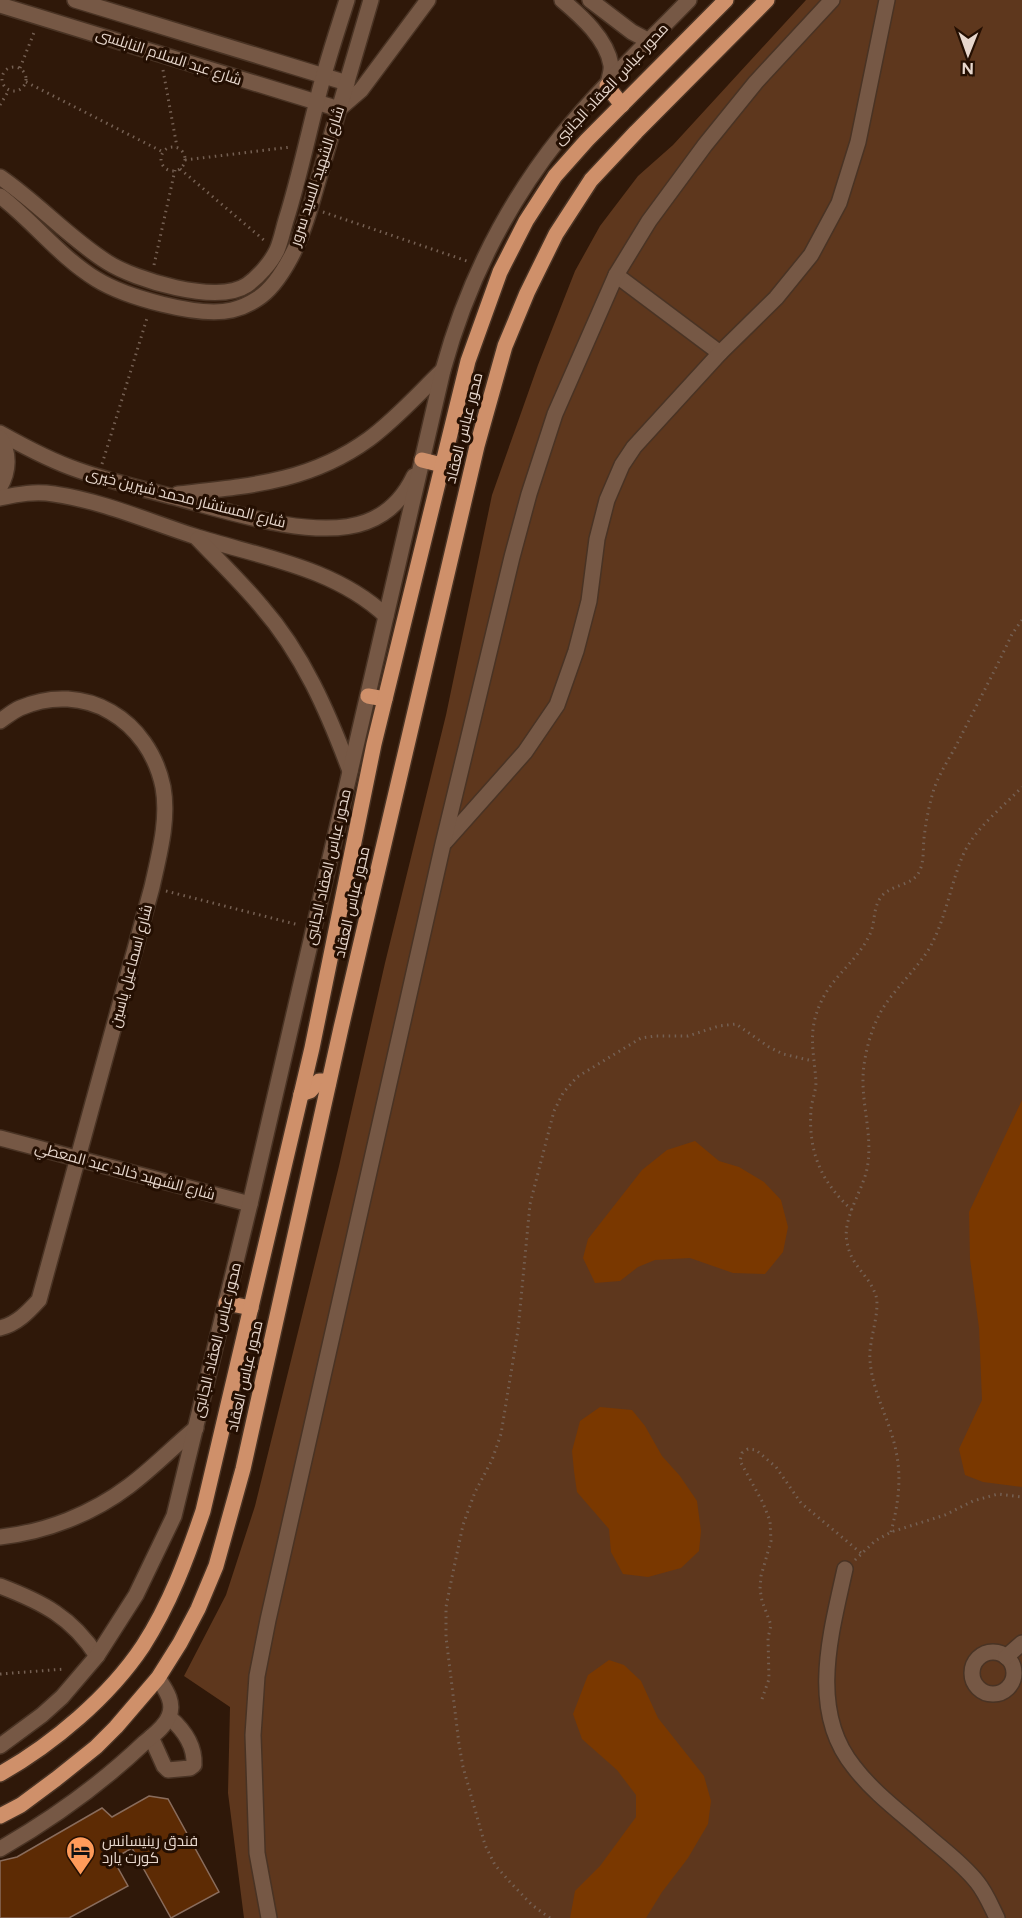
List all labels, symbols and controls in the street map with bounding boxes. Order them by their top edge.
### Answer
street label: محور عباس العقاد الجانبى [550,20,673,149]
north arrow [938,24,998,84]
street label: شارع عبد السلام النابلسى [93,25,244,91]
text: N [961,59,974,78]
street label: شارع الشهيد السيد سرور [286,104,350,250]
street label: محور عباس العقاد [442,371,487,486]
street label: شارع المستشار محمد شيرين خيرى [84,464,288,534]
street label: محور عباس العقاد الجانبى [301,787,355,947]
street label: محور عباس العقاد [330,845,374,959]
street label: شارع اسماعيل ياسين [106,902,158,1030]
street label: شارع الشهيد خالد عبد المعطي [32,1138,217,1207]
street label: محور عباس العقاد الجانبى [189,1260,245,1420]
street label: محور عباس العقاد [223,1319,267,1433]
place label: فندق رينيسانس كورت يارد [102,1832,198,1867]
hotel icon: فندق رينيسانس كورت يارد [65,1834,97,1876]

